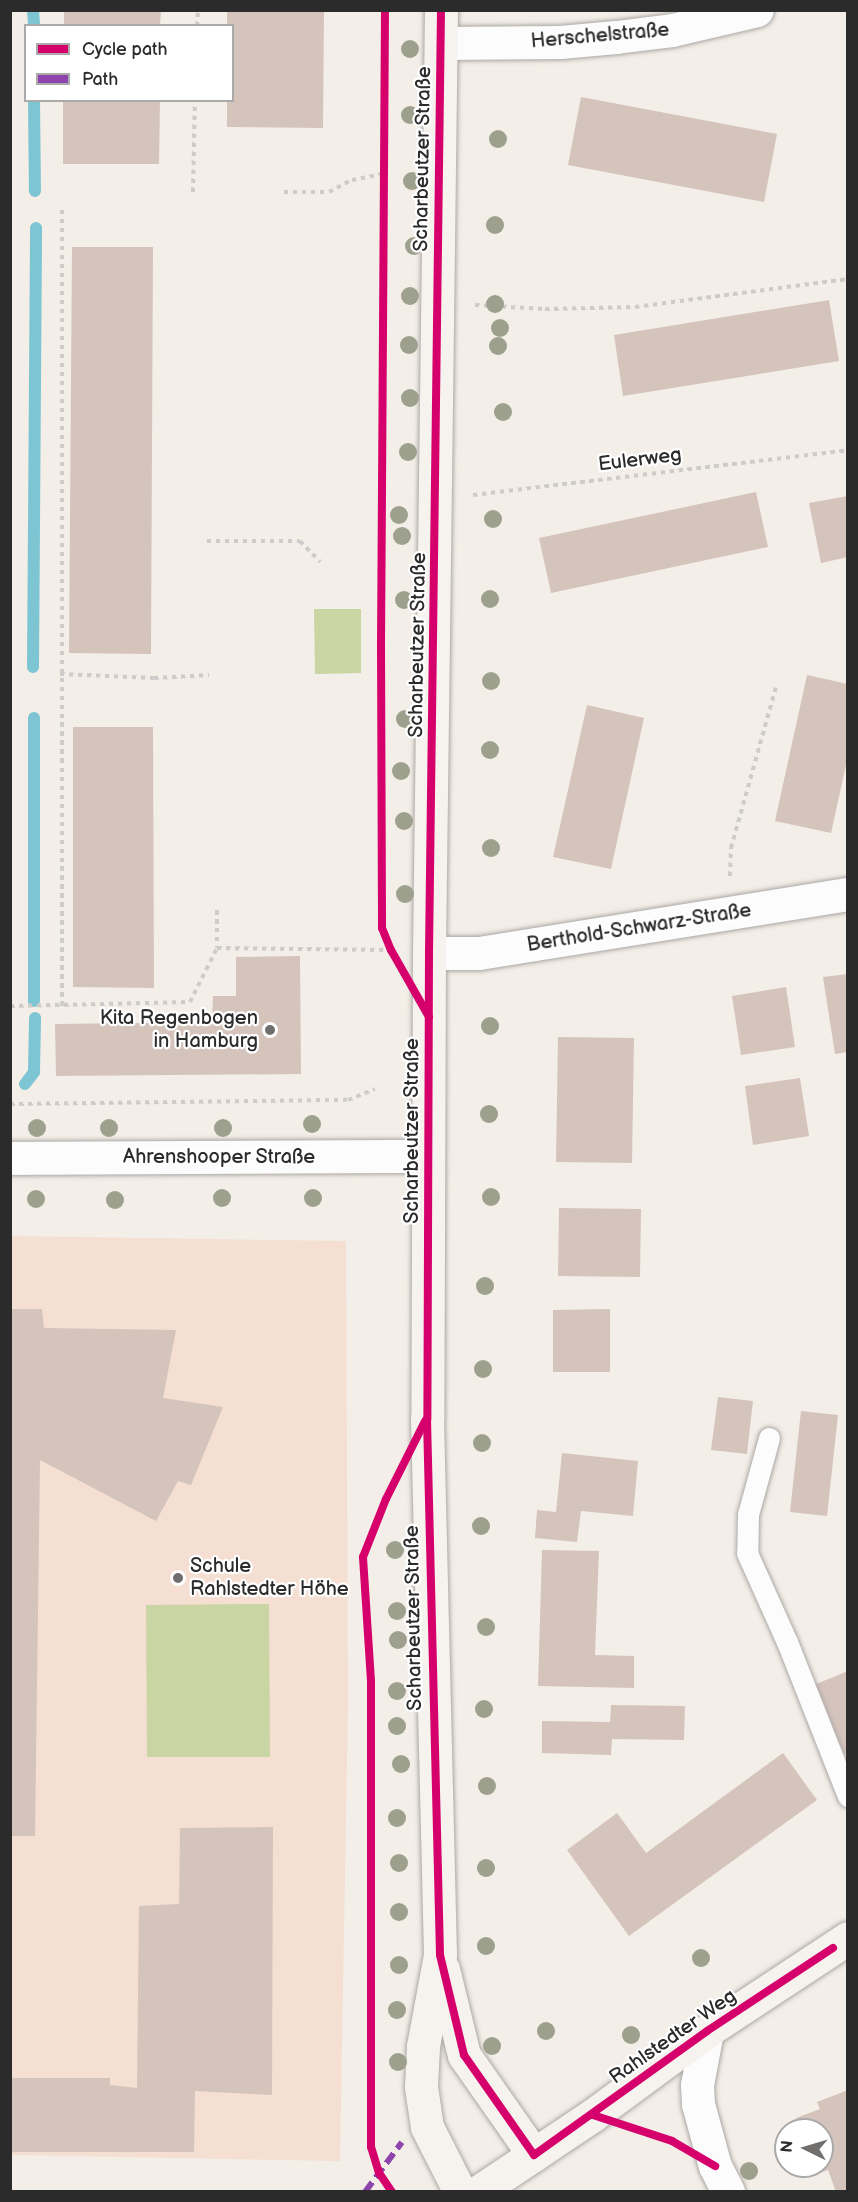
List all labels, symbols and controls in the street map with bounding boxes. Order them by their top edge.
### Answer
street label: Herschelstraße [530,18,670,54]
legend [24,24,234,102]
text: Cycle path [82,39,168,60]
street label: Scharbeutzer Straße [409,66,437,252]
text: Path [82,69,118,90]
street label: Eulerweg [597,443,683,477]
street label: Scharbeutzer Straße [404,552,432,738]
street label: Berthold-Schwarz-Straße [525,898,753,958]
place label: Kita Regenbogen in Hamburg [100,1006,258,1053]
marker: Kita Regenbogen in Hamburg [263,1023,277,1037]
street label: Scharbeutzer Straße [400,1038,424,1224]
street label: Ahrenshooper Straße [123,1145,315,1169]
street label: Scharbeutzer Straße [400,1525,428,1711]
place label: Schule Rahlstedter Höhe [190,1554,349,1601]
marker: Schule Rahlstedter Höhe [171,1571,185,1585]
street label: Rahlstedter Weg [605,1984,741,2090]
north arrow [774,2118,834,2178]
text: N [778,2140,798,2153]

